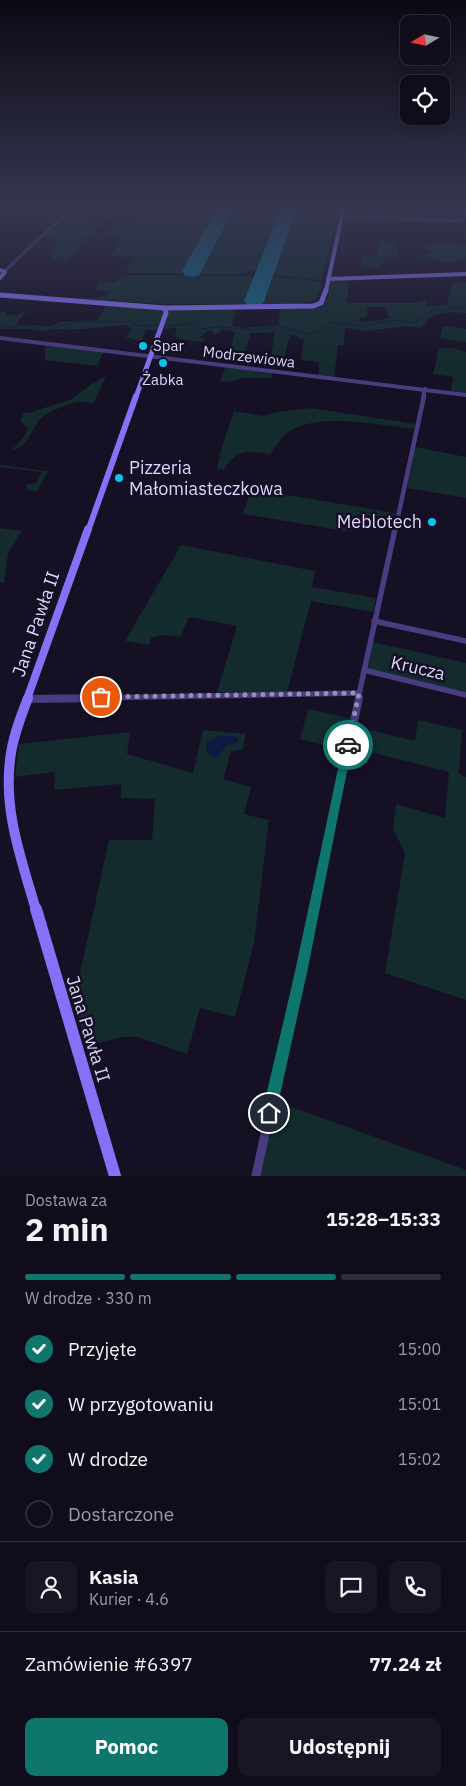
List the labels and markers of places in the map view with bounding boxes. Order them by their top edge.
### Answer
place label: Spar [153,336,184,355]
marker: Spar [137,340,149,352]
marker: Żabka [157,357,169,369]
place label: Żabka [142,370,184,389]
place label: Pizzeria Małomiasteczkowa [129,456,283,500]
marker: Pizzeria Małomiasteczkowa [113,472,125,484]
place label: Meblotech [337,510,422,533]
marker: Meblotech [426,516,438,528]
pin [80,676,122,718]
pin [248,1092,290,1134]

